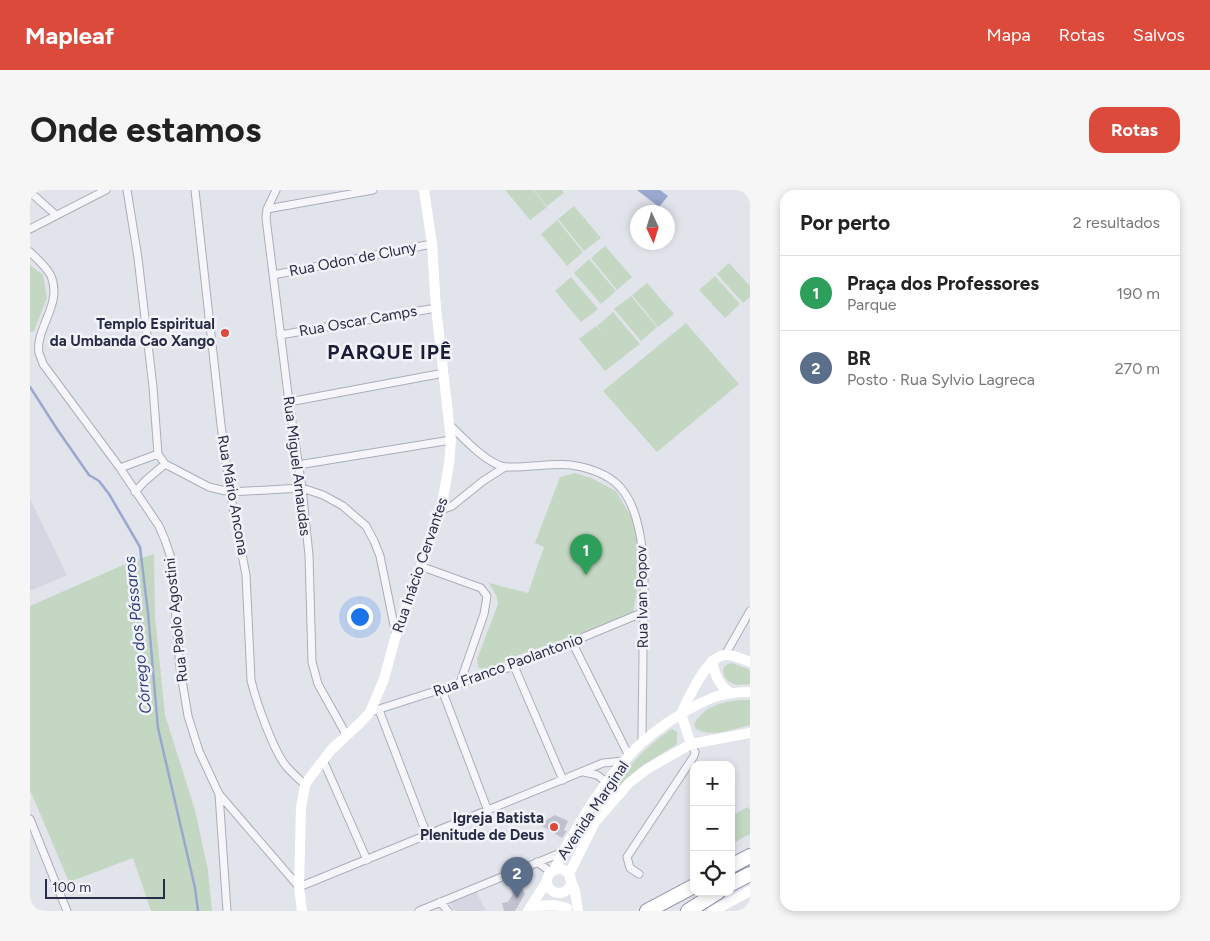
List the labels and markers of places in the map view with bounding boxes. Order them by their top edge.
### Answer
place label: Templo Espiritual da Umbanda Cao Xango [50,315,215,350]
marker: Templo Espiritual da Umbanda Cao Xango [219,327,231,339]
pin: 1 [570,534,602,575]
place label: Igreja Batista Plenitude de Deus [420,809,544,844]
marker: Igreja Batista Plenitude de Deus [548,821,560,833]
pin: 2 [501,857,533,898]

